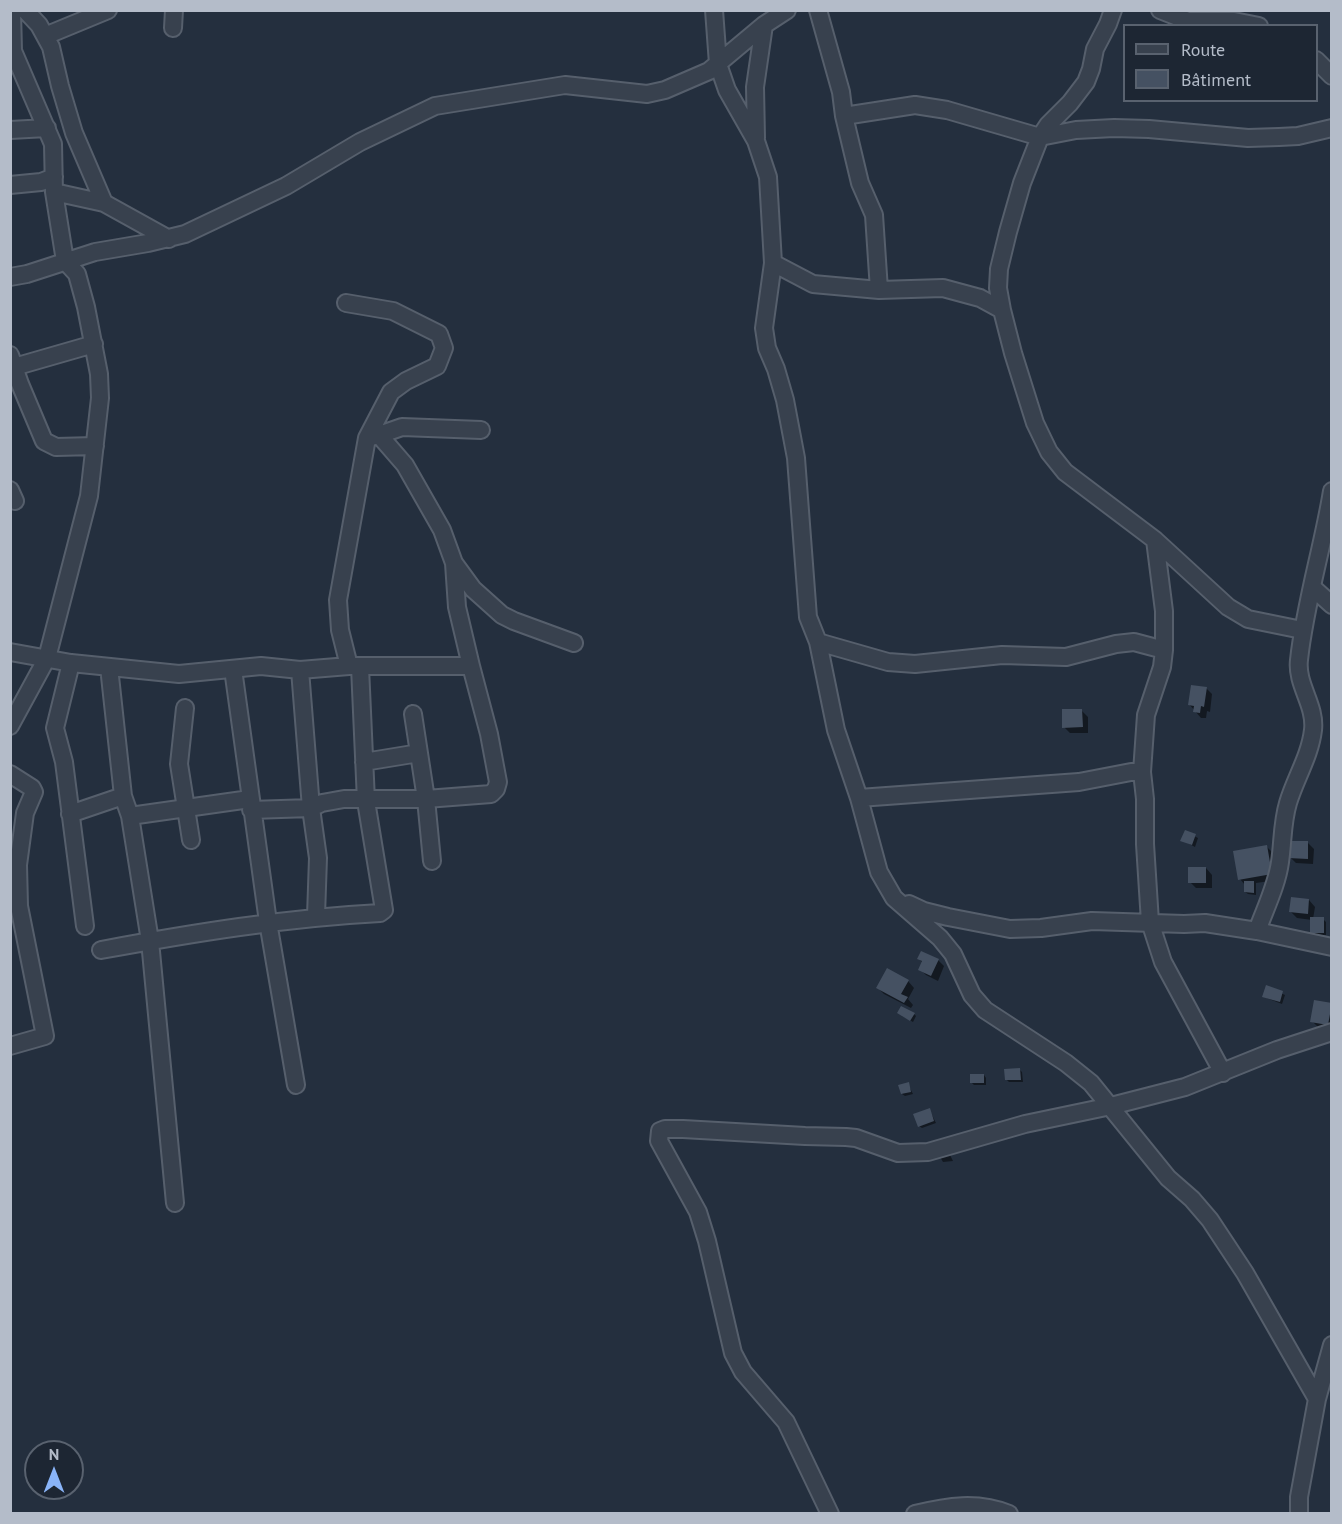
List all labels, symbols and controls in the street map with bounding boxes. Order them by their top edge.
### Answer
legend [1123,24,1318,102]
text: Route [1181,38,1225,61]
text: Bâtiment [1181,68,1251,91]
north arrow [24,1440,84,1500]
text: N [49,1444,59,1464]

